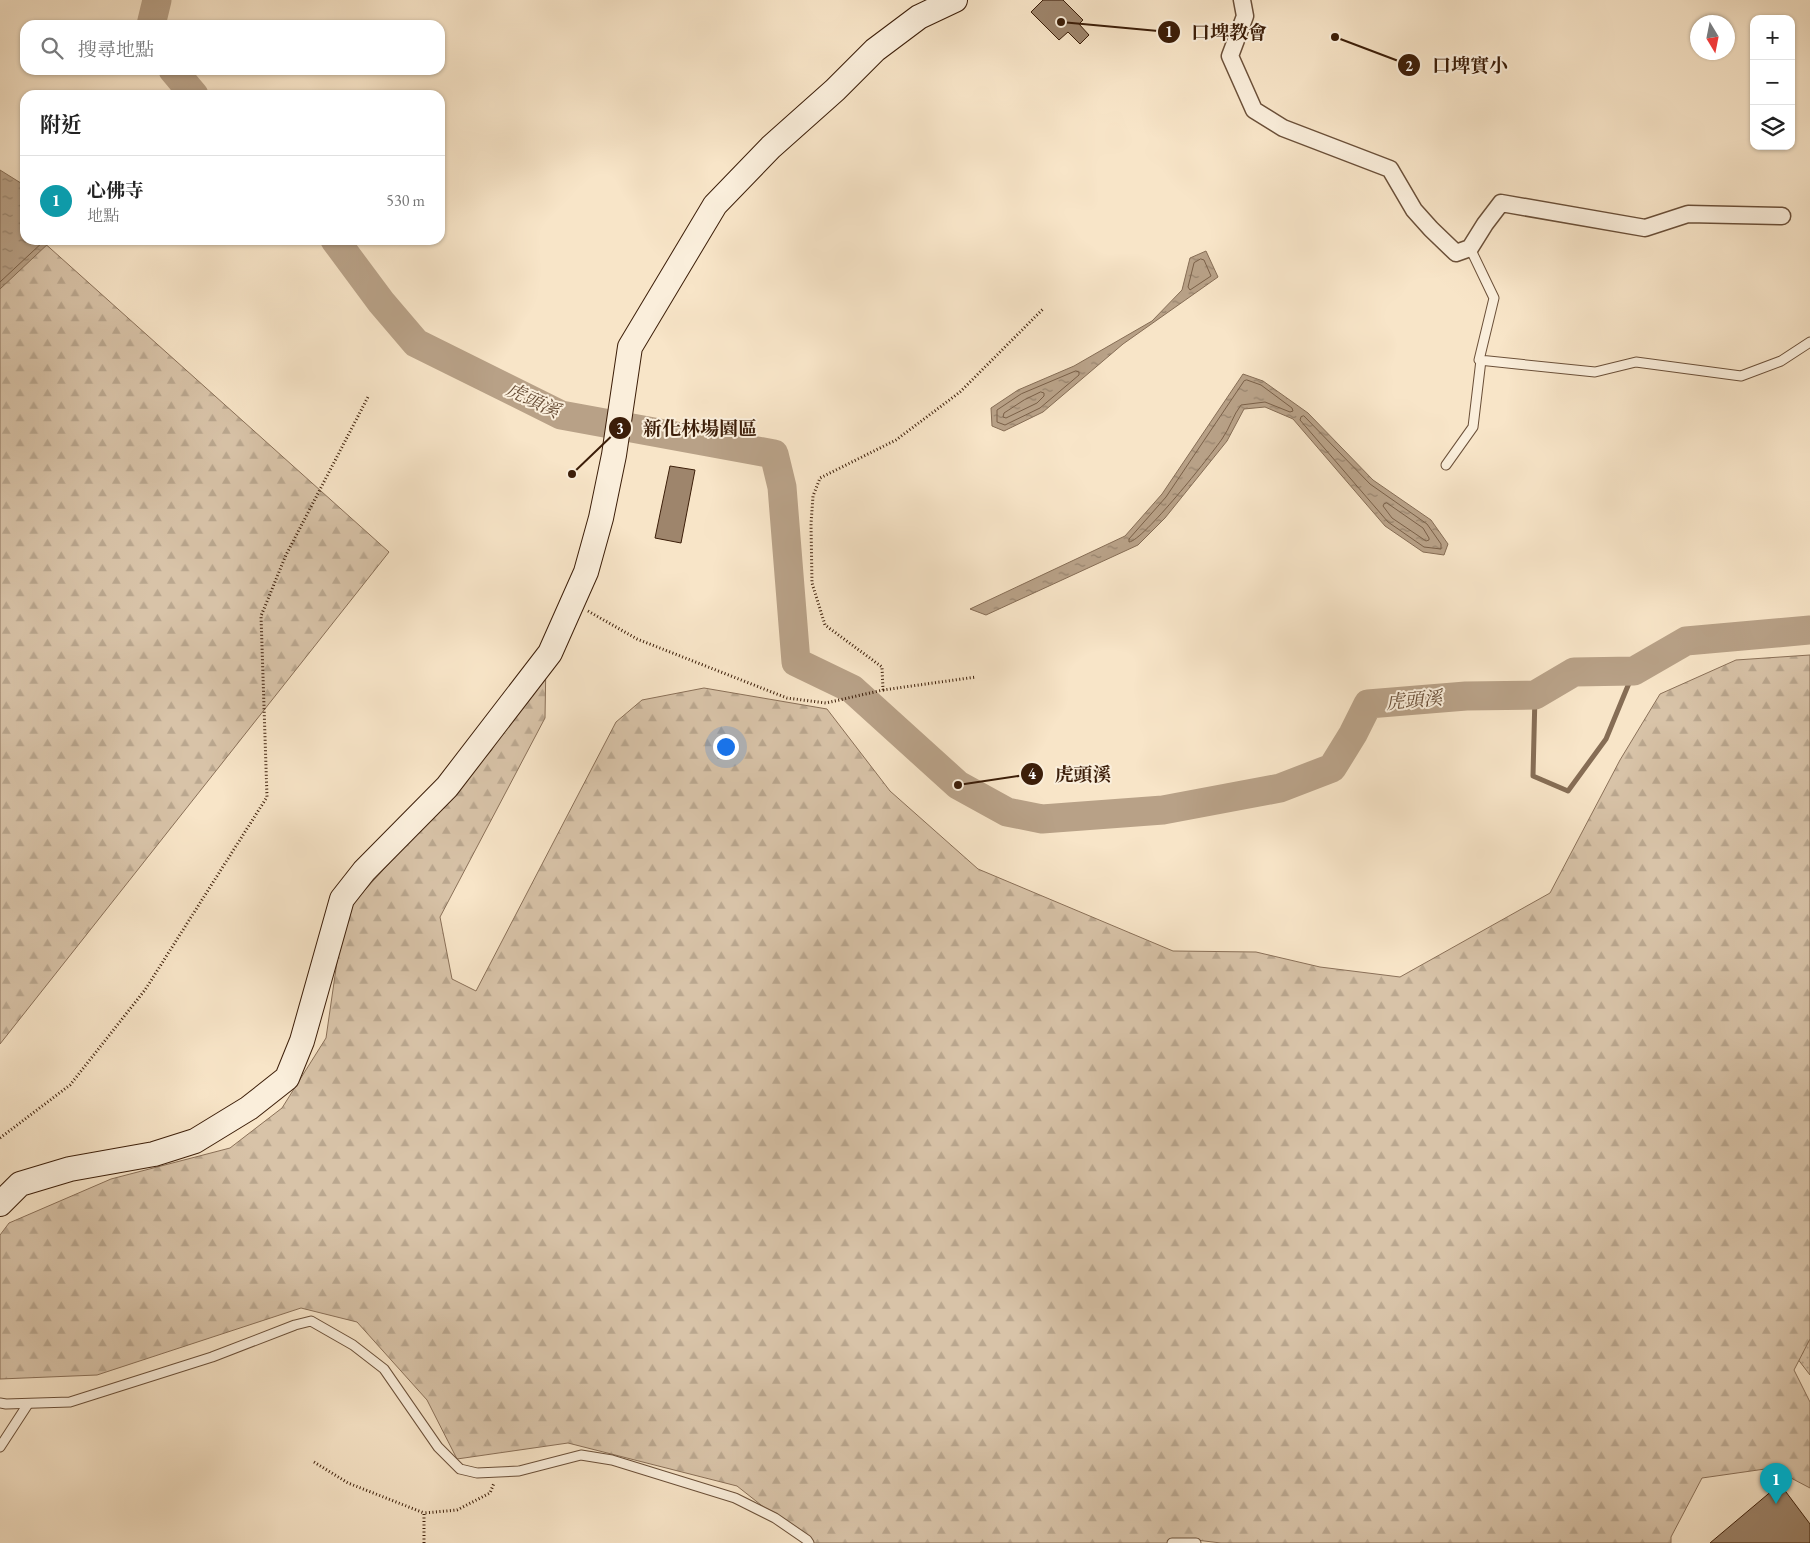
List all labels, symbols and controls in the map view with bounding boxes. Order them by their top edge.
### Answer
callout: 口埤教會 [1156,15,1277,49]
north arrow [1690,15,1735,60]
map controls [1750,15,1795,150]
button: + [1750,15,1795,60]
search box [20,20,445,75]
text: 口埤教會 [1191,20,1267,45]
text: 1 [1165,22,1173,41]
icon: search [38,34,66,62]
text: 搜尋地點 [78,37,154,62]
callout: 口埤實小 [1397,48,1518,82]
text: 口埤實小 [1432,53,1508,78]
text: 2 [1405,56,1413,75]
button: − [1750,60,1795,105]
button: layers [1750,105,1795,150]
text: 附近 [40,111,82,138]
text: 心佛寺 [87,178,144,203]
text: 1 [52,190,60,211]
text: 530 m [386,190,425,211]
text: 地點 [87,205,119,226]
water label: 虎頭溪 [502,377,566,424]
callout: 新化林場園區 [608,411,767,445]
text: 新化林場園區 [643,416,757,441]
text: 3 [616,419,624,438]
water label: 虎頭溪 [1385,685,1445,715]
your location [713,734,739,760]
callout: 虎頭溪 [1020,757,1122,791]
text: 虎頭溪 [1054,762,1112,787]
text: 4 [1028,764,1037,783]
pin: 1 [1760,1463,1792,1504]

